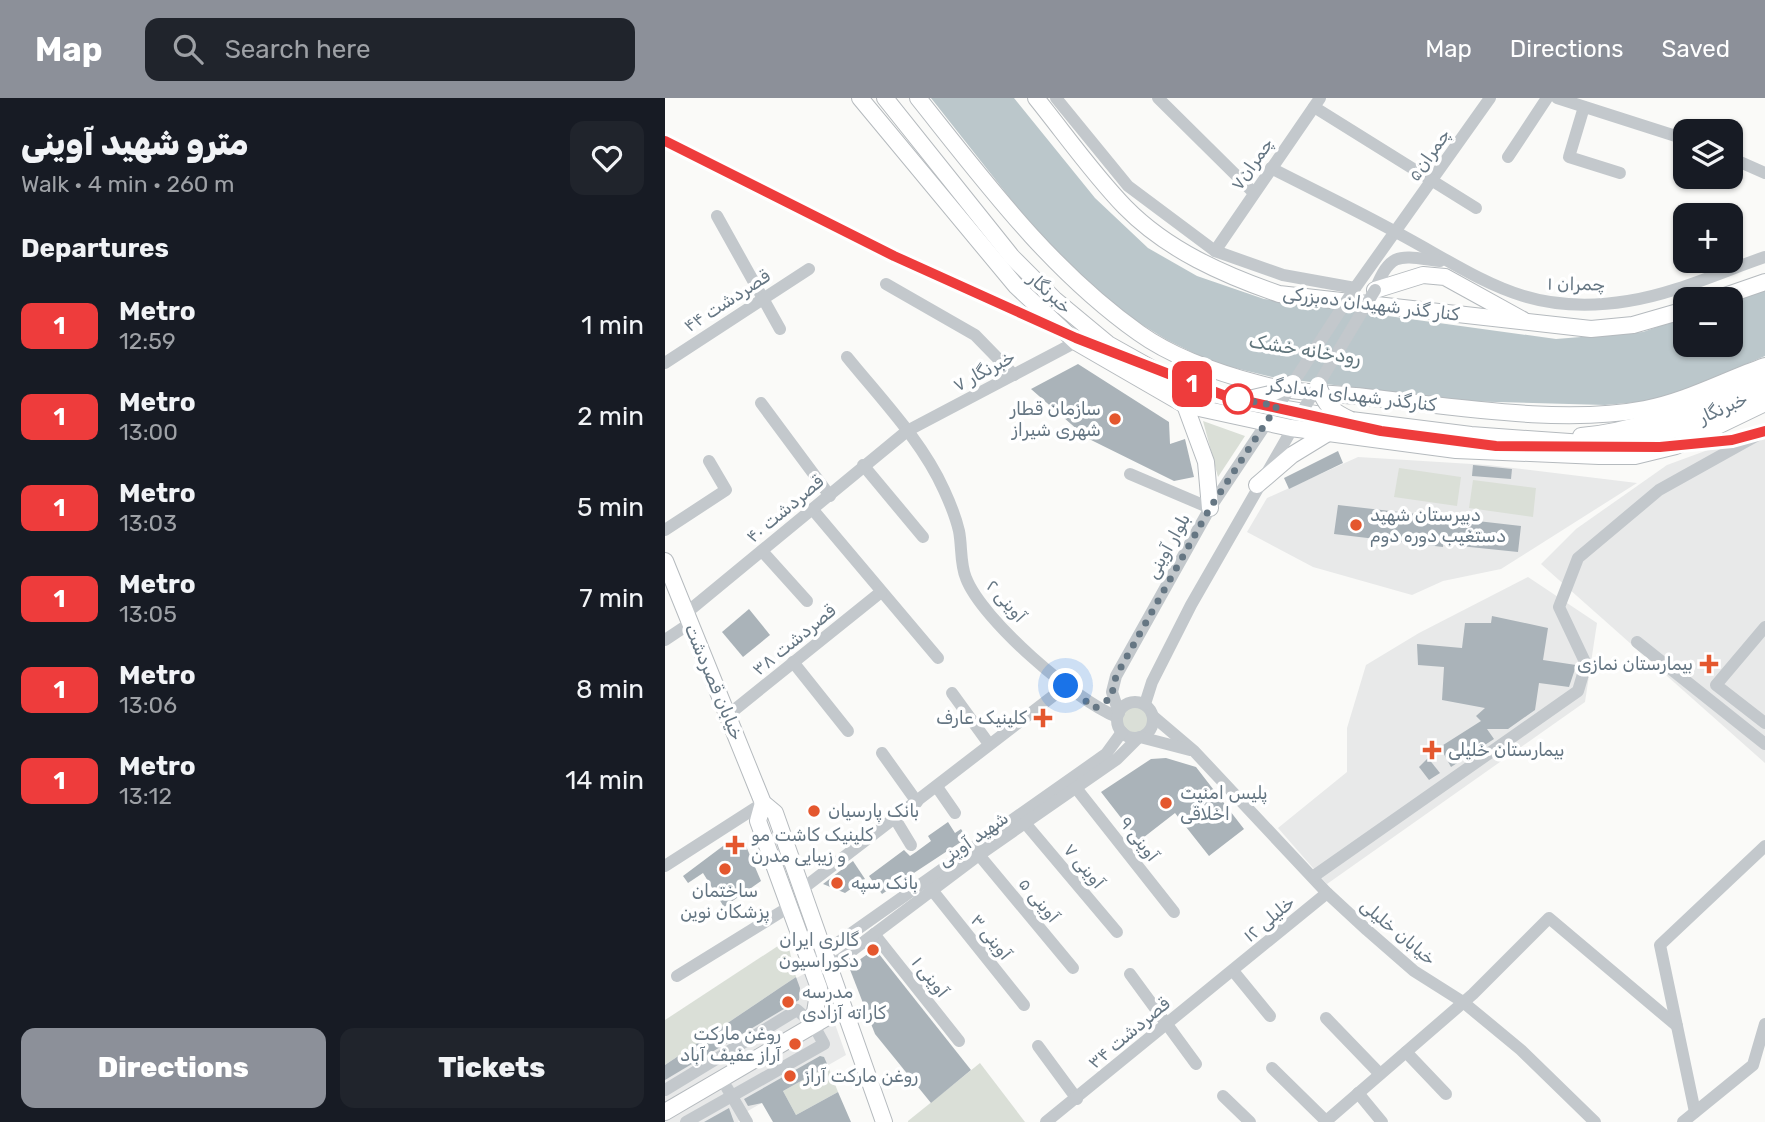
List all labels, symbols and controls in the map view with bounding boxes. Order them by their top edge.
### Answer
search box [145,18,635,81]
text: Map [35,30,103,69]
icon: search [169,30,207,68]
text: Search here [225,34,370,65]
text: Map [1425,35,1472,63]
text: Directions [1510,35,1623,63]
text: Saved [1661,35,1730,63]
map controls [1673,119,1743,357]
button: layers [1673,119,1743,189]
button: heart [570,121,644,195]
text: مترو شهید آوینی [21,124,249,163]
street label: چمران۵ [1403,124,1455,186]
street label: چمران۷ [1226,133,1278,195]
text: Walk · 4 min · 260 m [21,170,235,198]
button: + [1673,203,1743,273]
text: Departures [21,233,169,264]
street label: ۴۴ قصردشت [680,265,774,337]
street label: خبرنگار [1023,267,1076,319]
street label: چمران ۱ [1547,272,1605,296]
street label: کنار گذر شهیدان ده‌بزرکی [1281,282,1461,326]
button: − [1673,287,1743,357]
text: Metro [119,296,196,327]
text: 1 min [581,310,644,341]
text: 1 [54,312,65,340]
text: 12:59 [119,327,176,355]
water label: رودخانه خشک [1247,329,1363,370]
street label: ۷ خبرنگار [949,346,1019,396]
line badge: 1 [1169,361,1215,407]
text: 1 [1186,370,1198,398]
street label: کنارگذر شهدای امدادگر [1265,374,1438,416]
unlabelled marker [1223,384,1253,414]
text: Metro [119,387,196,418]
street label: خبرنگار [1694,388,1751,429]
place label: سازمان قطار شهری شیراز [1009,398,1101,441]
text: 2 min [577,401,644,432]
text: 1 [54,403,65,431]
marker: سازمان قطار شهری شیراز [1107,411,1123,427]
text: 13:00 [119,418,178,446]
street label: ۴۰ قصردشت [742,470,828,548]
text: Metro [119,478,196,509]
text: 5 min [577,492,644,523]
text: 1 [54,494,65,522]
place label: دبیرستان شهید دستغیب دوره دوم [1370,504,1506,547]
text: 13:03 [119,509,177,537]
street label: بلوار آوینی [1141,509,1195,583]
marker: دبیرستان شهید دستغیب دوره دوم [1348,517,1364,533]
text: Metro [119,569,196,600]
street label: ۲ آوینی [981,575,1031,627]
text: 7 min [579,583,644,614]
text: 1 [54,585,65,613]
text: 13:05 [119,600,177,628]
street label: ۳۸ قصردشت [748,600,840,680]
street label: خیابان قصردشت [680,621,748,743]
place label: بیمارستان نمازی [1577,653,1693,675]
marker: بیمارستان نمازی [1699,654,1719,674]
text: Metro [119,660,196,691]
your location [1048,668,1083,703]
text: 8 min [576,674,644,705]
text: 1 [54,676,65,704]
text: 13:06 [119,691,177,719]
place label: کلینیک عارف [936,707,1027,729]
marker: کلینیک عارف [1033,708,1053,728]
place label: بیمارستان خلیلی [1448,739,1565,761]
marker: بیمارستان خلیلی [1422,740,1442,760]
text: Metro [119,751,196,782]
text: 14 min [565,765,644,796]
text: 1 [54,767,65,795]
text: 13:12 [119,782,172,810]
place label: پلیس امنیت اخلاقی [1180,782,1268,825]
marker: پلیس امنیت اخلاقی [1158,795,1174,811]
place label: بانک پارسیان [828,800,919,823]
marker: بانک پارسیان [806,803,822,819]
street label: شهید آوینی [933,807,1013,871]
street label: ۹ آوینی [1115,812,1164,867]
place label: کلینیک کاشت مو و زیبایی مدرن [751,824,873,867]
marker: کلینیک کاشت مو و زیبایی مدرن [725,835,745,855]
street label: ۷ آوینی [1059,839,1110,894]
marker: ساختمان پزشکان نوین [717,861,733,877]
place label: بانک سپه [851,872,918,895]
street label: ۵ آوینی [1014,873,1065,928]
marker: بانک سپه [829,875,845,891]
place label: ساختمان پزشکان نوین [680,880,770,924]
street label: ۱۲ خلیلی [1239,891,1299,947]
street label: خیابان خلیلی [1356,894,1440,970]
street label: ۳ آوینی [966,910,1017,965]
place label: گالری ایران دکوراسیون [779,929,859,972]
marker: گالری ایران دکوراسیون [865,942,881,958]
street label: ۱ آوینی [907,952,954,1003]
place label: مدرسه کاراته آزادی [802,981,886,1024]
street label: قصردشت ۳۴ [1084,992,1174,1074]
marker: مدرسه کاراته آزادی [780,994,796,1010]
place label: روغن مارکت آراز عفیف آباد [680,1023,782,1066]
button: Directions [21,1028,326,1108]
button: Tickets [340,1028,644,1108]
marker: روغن مارکت آراز عفیف آباد [787,1036,803,1052]
place label: روغن مارکت آراز [803,1065,918,1087]
marker: روغن مارکت آراز [782,1068,798,1084]

